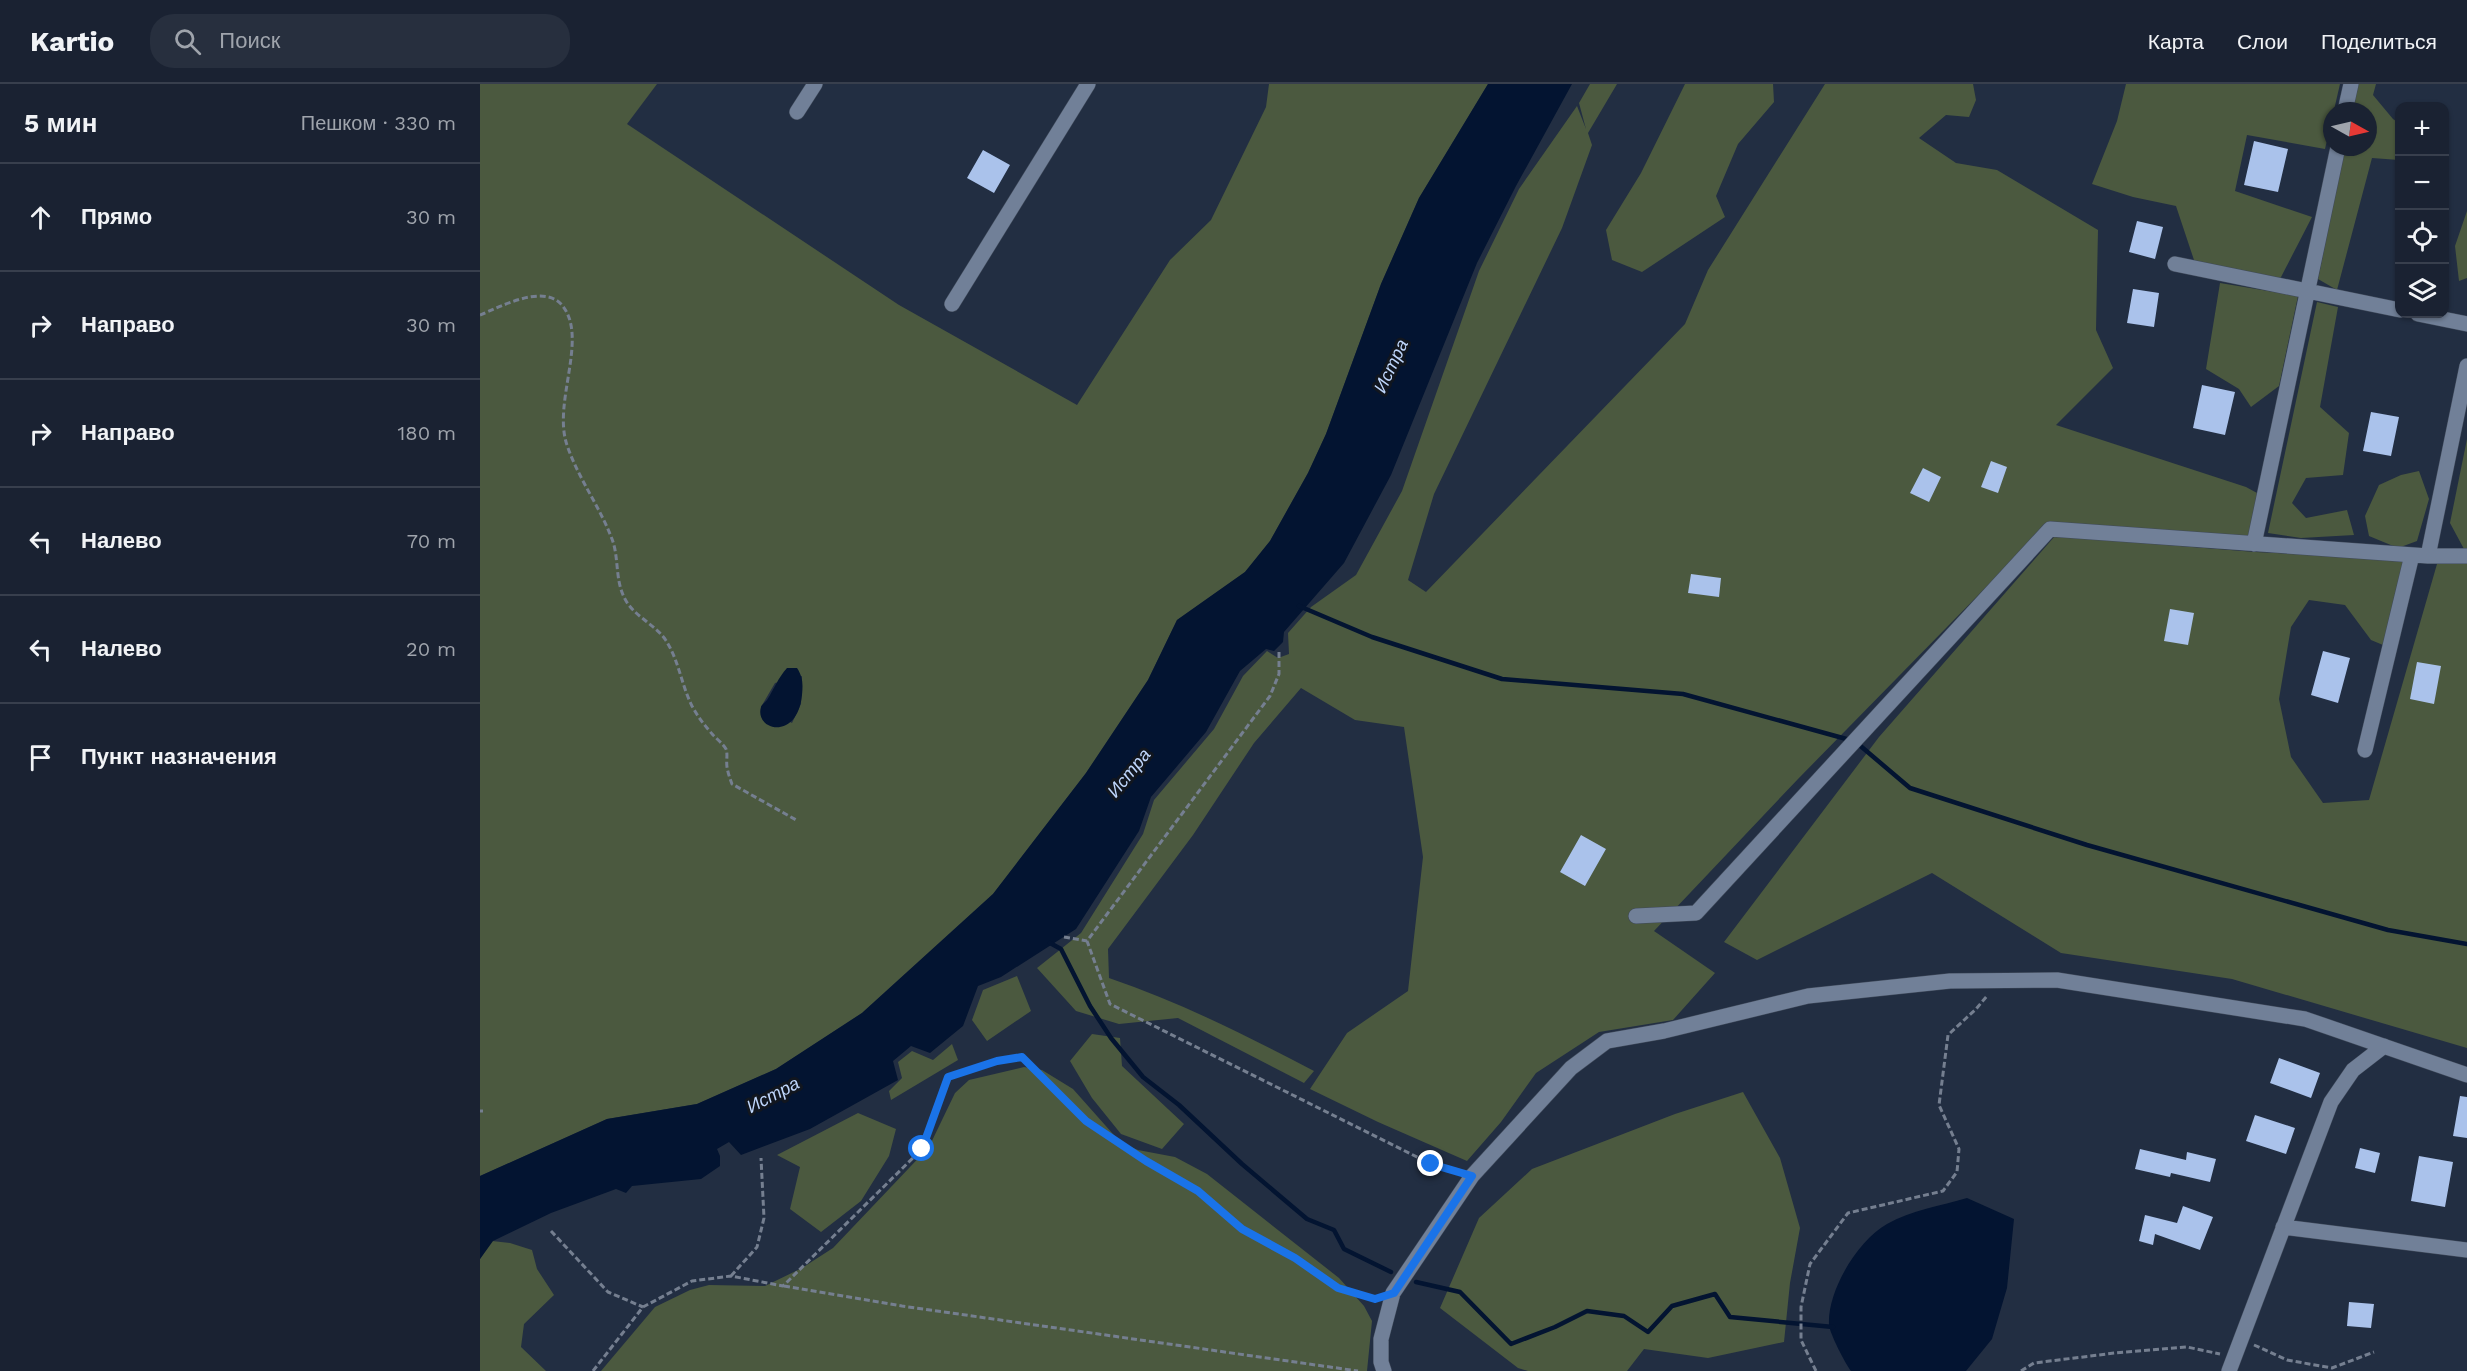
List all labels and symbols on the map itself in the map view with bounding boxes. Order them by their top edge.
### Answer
north arrow [2323,102,2377,156]
water label: Истра [1369,336,1412,396]
water label: Истра [1103,744,1155,801]
water label: Истра [743,1072,803,1117]
route start [908,1135,934,1161]
route end [1417,1150,1443,1176]

